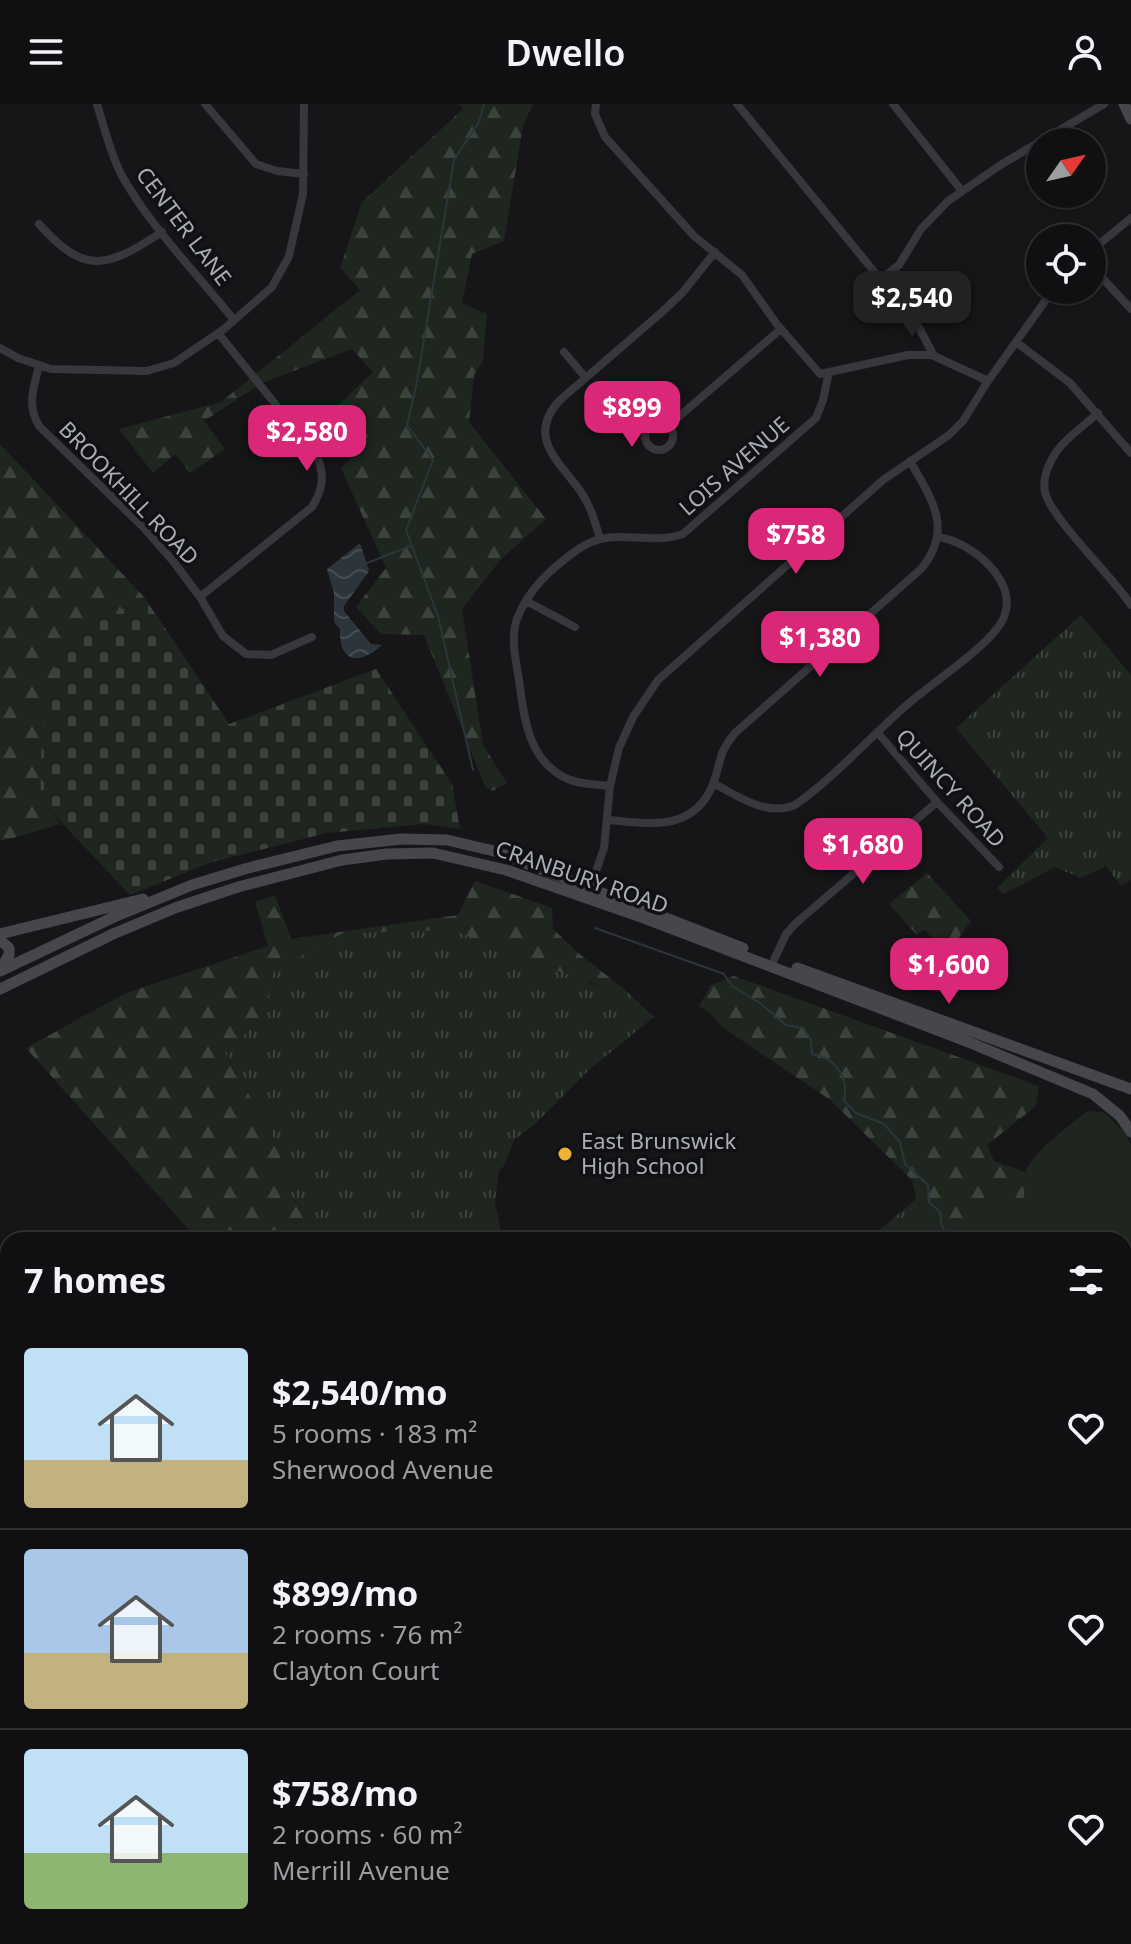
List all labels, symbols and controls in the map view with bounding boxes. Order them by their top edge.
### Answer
text: Dwello [506,28,625,77]
icon: menu [24,30,68,74]
icon: person [1063,30,1107,74]
north arrow [1026,128,1106,208]
map controls [1026,128,1106,304]
street label: CENTER LANE [130,160,239,291]
button: locate [1026,224,1106,304]
pin: $2,540 [847,271,977,339]
text: $2,540 [871,279,953,315]
pin: $899 [585,381,679,449]
text: $899 [602,389,662,425]
pin: $2,580 [242,405,372,473]
street label: LOIS AVENUE [672,409,795,522]
text: $2,580 [266,413,348,449]
street label: BROOKHILL ROAD [53,414,206,571]
pin: $758 [749,508,843,576]
text: $758 [766,516,826,552]
pin: $1,380 [755,611,885,679]
text: $1,380 [779,619,861,655]
street label: QUINCY ROAD [890,722,1013,853]
pin: $1,680 [798,818,928,886]
text: $1,680 [822,826,904,862]
street label: CRANBURY ROAD [492,832,673,920]
pin: $1,600 [884,938,1014,1006]
text: $1,600 [908,946,990,982]
place label: East Brunswick High School [581,1125,736,1180]
marker: East Brunswick High School [556,1145,574,1163]
text: 7 homes [24,1257,166,1303]
icon: filters [1064,1258,1108,1302]
text: $2,540/mo [272,1369,447,1415]
icon: home [88,1380,184,1476]
icon: heart [1064,1406,1108,1450]
text: 5 rooms · 183 m² [272,1415,477,1451]
text: Sherwood Avenue [272,1451,494,1487]
text: $899/mo [272,1570,418,1616]
icon: home [88,1581,184,1677]
icon: heart [1064,1607,1108,1651]
text: 2 rooms · 76 m² [272,1616,462,1652]
text: Clayton Court [272,1652,439,1688]
text: $758/mo [272,1770,418,1816]
icon: home [88,1781,184,1877]
icon: heart [1064,1807,1108,1851]
text: 2 rooms · 60 m² [272,1816,462,1852]
text: Merrill Avenue [272,1852,450,1888]

